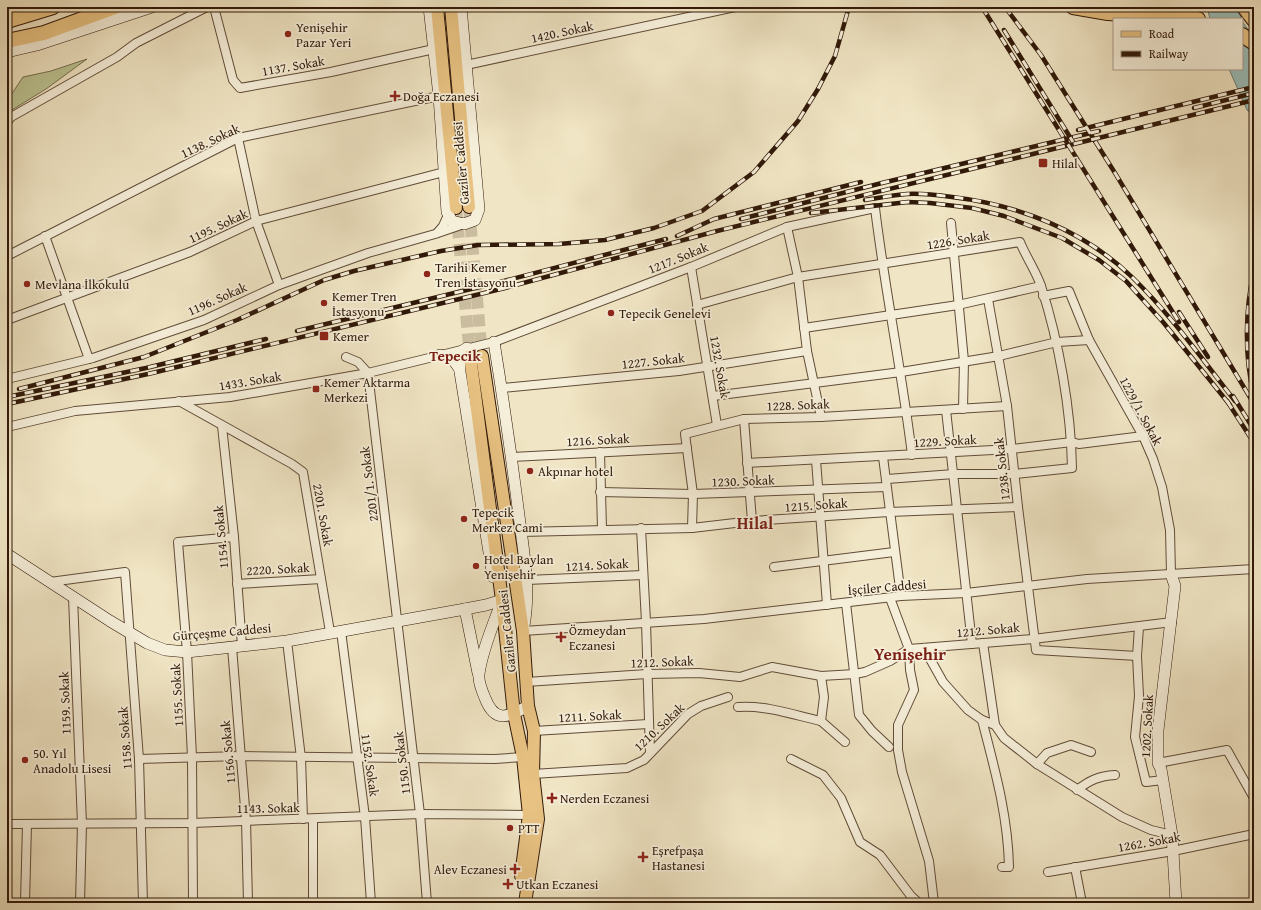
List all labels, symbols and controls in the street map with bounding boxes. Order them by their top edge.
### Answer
street label: 1420. Sokak [529,16,595,48]
place label: Yenişehir Pazar Yeri [296,18,352,52]
legend [1113,18,1243,70]
text: Road [1149,25,1175,42]
marker: Yenişehir Pazar Yeri [283,29,293,39]
text: Railway [1149,45,1188,62]
street label: 1137. Sokak [260,51,326,81]
place label: Doğa Eczanesi [403,87,480,106]
marker: Doğa Eczanesi [390,91,400,101]
street label: 1138. Sokak [177,119,243,163]
street label: Gaziler Caddesi [448,120,474,205]
place label: Hilal [1052,154,1078,173]
marker: Hilal [1037,157,1049,169]
street label: 1195. Sokak [185,204,251,248]
street label: 1226. Sokak [925,226,991,254]
street label: 1217. Sokak [645,237,711,279]
place label: Tarihi Kemer Tren İstasyonu [435,258,516,292]
marker: Tarihi Kemer Tren İstasyonu [422,269,432,279]
place label: Mevlana İlkokulu [35,275,129,294]
street label: 1196. Sokak [184,277,250,321]
marker: Mevlana İlkokulu [22,279,32,289]
place label: Kemer Tren İstasyonu [332,287,397,321]
marker: Kemer Tren İstasyonu [319,298,329,308]
place label: Tepecik Genelevi [619,304,711,323]
marker: Tepecik Genelevi [606,308,616,318]
place label: Kemer [333,327,370,346]
marker: Kemer [318,330,330,342]
street label: 1232. Sokak [705,334,735,400]
district label: Tepecik [429,345,481,366]
street label: 1227. Sokak [620,348,686,374]
street label: 1433. Sokak [217,367,283,395]
place label: Kemer Aktarma Merkezi [324,373,411,407]
street label: 1229/1. Sokak [1115,373,1167,449]
marker: Kemer Aktarma Merkezi [311,384,321,394]
street label: 1228. Sokak [766,394,830,416]
street label: 1216. Sokak [566,429,631,451]
street label: 1229. Sokak [913,430,978,452]
street label: 1238. Sokak [989,436,1015,502]
street label: 2201/1. Sokak [355,445,383,523]
place label: Akpınar hotel [538,462,613,481]
marker: Akpınar hotel [525,466,535,476]
street label: 1230. Sokak [711,470,775,492]
street label: 2201. Sokak [308,482,338,548]
street label: 1215. Sokak [784,493,849,517]
place label: Tepecik Merkez Cami [472,503,543,537]
street label: 1154. Sokak [209,504,233,569]
district label: Hilal [737,510,773,535]
marker: Tepecik Merkez Cami [459,514,469,524]
place label: Hotel Baylan Yenişehir [484,550,554,584]
street label: 1214. Sokak [565,554,630,576]
street label: 2220. Sokak [246,558,311,580]
marker: Hotel Baylan Yenişehir [471,561,481,571]
street label: İşçiler Caddesi [847,574,927,600]
street label: Gaziler Caddesi [493,588,521,673]
street label: Gürçeşme Caddesi [172,618,272,646]
street label: 1212. Sokak [956,618,1021,642]
place label: Özmeydan Eczanesi [569,621,627,655]
marker: Özmeydan Eczanesi [556,632,566,642]
district label: Yenişehir [874,641,946,666]
street label: 1212. Sokak [630,651,694,673]
street label: 1155. Sokak [166,662,188,727]
street label: 1159. Sokak [54,671,76,735]
street label: 1202. Sokak [1136,693,1158,758]
street label: 1210. Sokak [629,698,689,756]
street label: 1158. Sokak [113,705,137,770]
street label: 1211. Sokak [558,705,623,727]
street label: 1156. Sokak [216,719,240,784]
street label: 1150. Sokak [389,730,415,796]
street label: 1152. Sokak [356,732,384,798]
place label: 50. Yıl Anadolu Lisesi [33,744,112,778]
marker: 50. Yıl Anadolu Lisesi [20,755,30,765]
place label: Nerden Eczanesi [560,789,650,808]
marker: Nerden Eczanesi [547,793,557,803]
street label: 1143. Sokak [236,798,300,818]
place label: PTT [518,819,540,838]
marker: PTT [505,823,515,833]
street label: 1262. Sokak [1116,827,1182,857]
place label: Eşrefpaşa Hastanesi [652,841,705,875]
marker: Eşrefpaşa Hastanesi [637,851,649,863]
place label: Alev Eczanesi [434,860,507,879]
marker: Alev Eczanesi [510,864,520,874]
place label: Utkan Eczanesi [516,875,599,894]
marker: Utkan Eczanesi [503,879,513,889]

